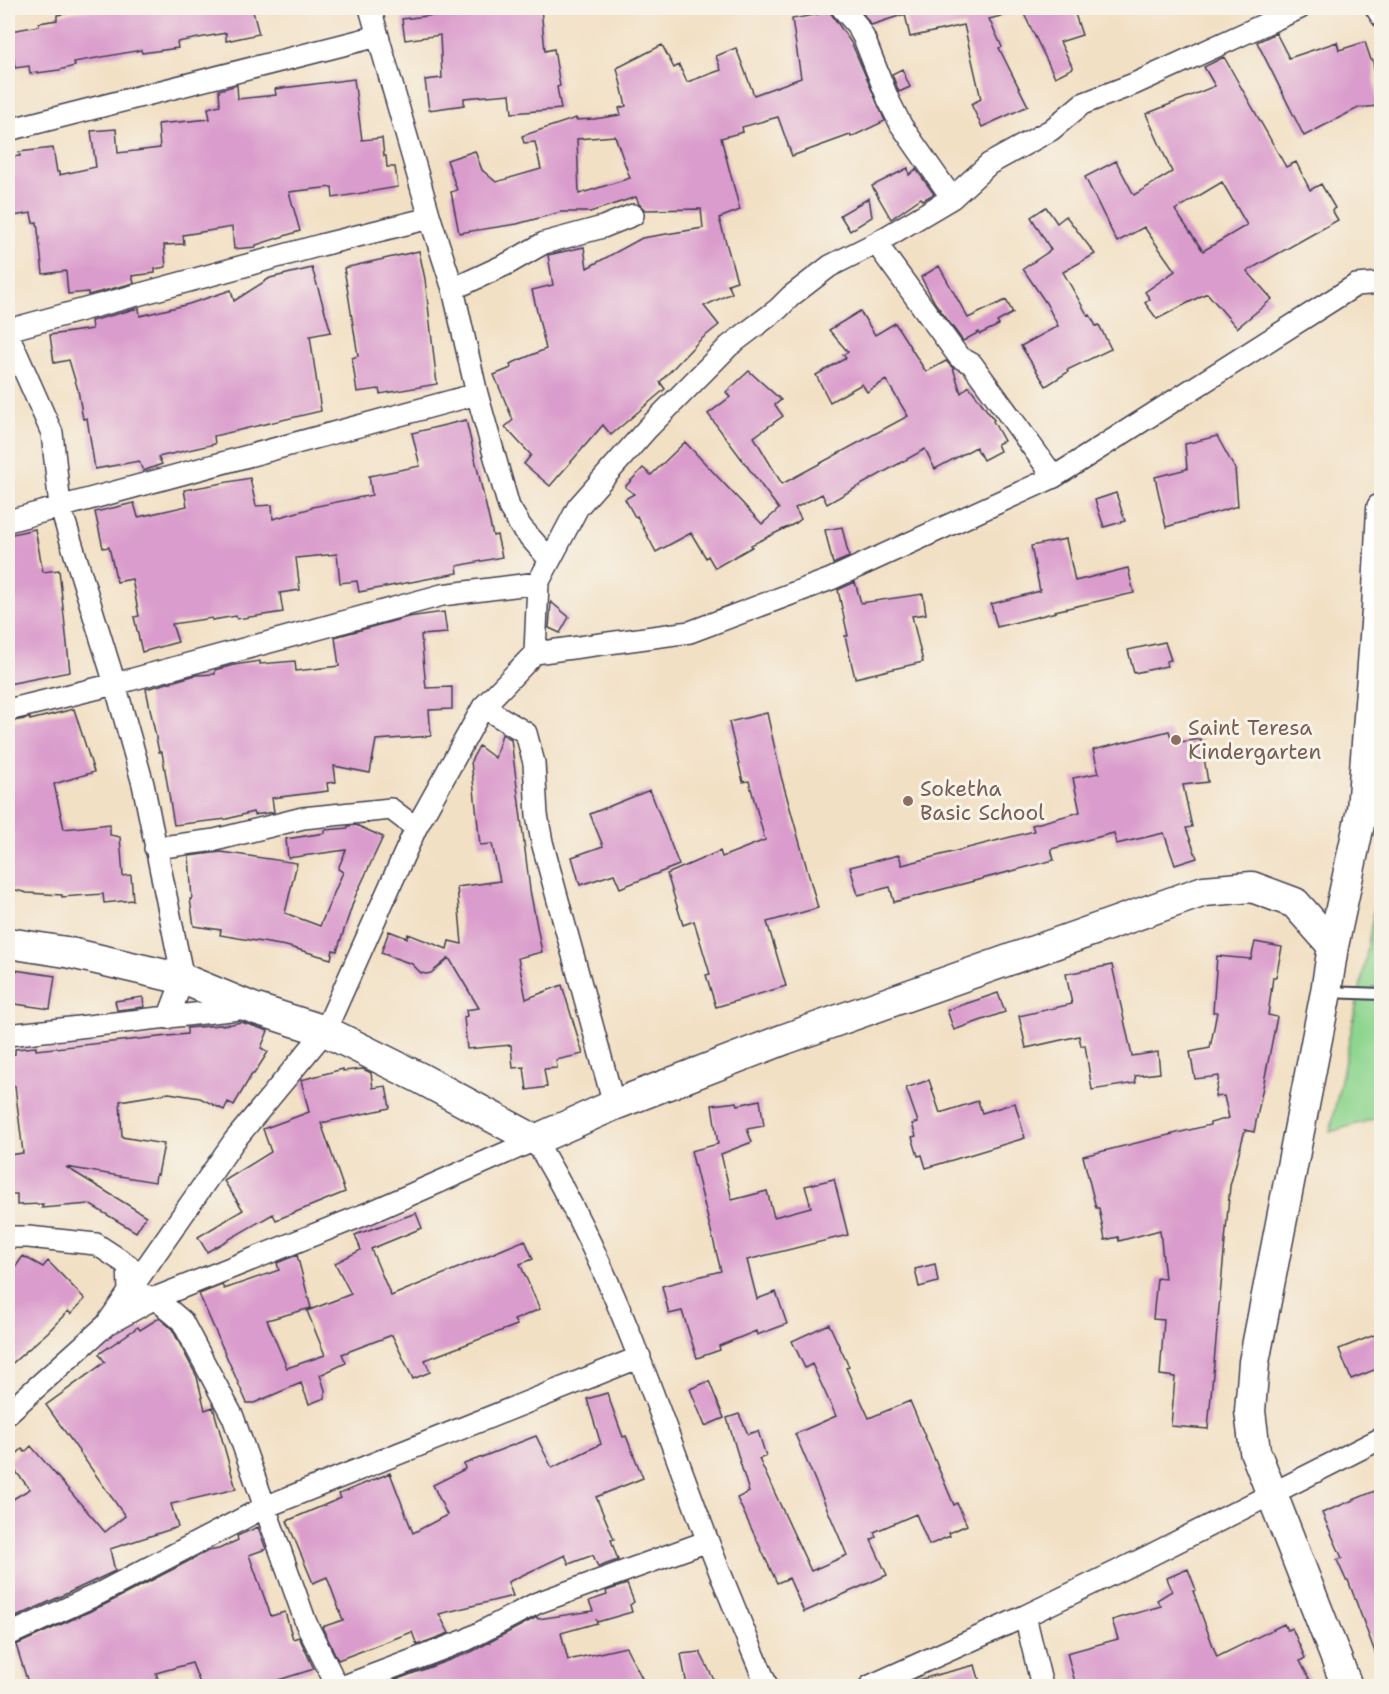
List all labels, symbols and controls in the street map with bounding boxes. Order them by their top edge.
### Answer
place label: Saint Teresa Kindergarten [1188,714,1321,766]
marker: Saint Teresa Kindergarten [1169,733,1183,747]
place label: Soketha Basic School [920,775,1045,827]
marker: Soketha Basic School [901,794,915,808]

